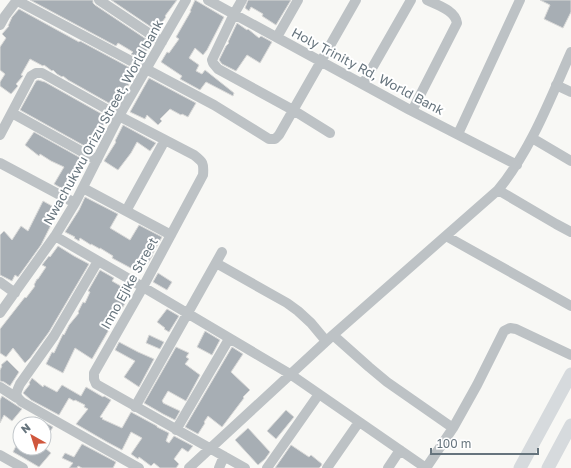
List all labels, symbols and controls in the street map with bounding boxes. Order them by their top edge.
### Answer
street label: Nwachukwu Orizu Street, World bank [40,16,167,227]
street label: Holy Trinity Rd, World Bank [289,24,448,118]
street label: Inno Ejike Street [97,234,161,332]
north arrow [12,416,52,456]
text: N [18,420,33,436]
scale bar [431,430,538,456]
text: 100 m [437,436,471,451]

